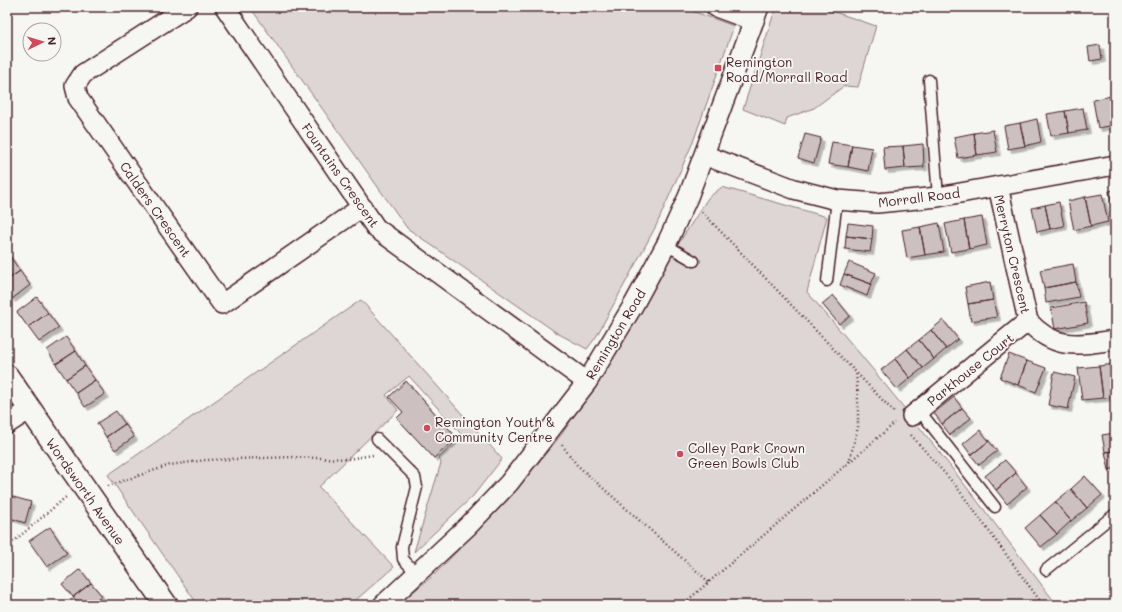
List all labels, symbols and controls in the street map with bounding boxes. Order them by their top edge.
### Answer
north arrow [22,22,62,62]
text: N [45,36,60,46]
place label: Remington Road/Morrall Road [726,53,848,85]
marker: Remington Road/Morrall Road [713,63,723,73]
street label: Fountains Crescent [299,120,384,231]
street label: Calders Crescent [117,158,195,260]
street label: Morrall Road [877,184,961,210]
street label: Merryton Crescent [991,193,1035,316]
street label: Remington Road [581,286,649,382]
street label: Parkhouse Court [923,329,1017,409]
place label: Remington Youth & Community Centre [435,413,555,445]
marker: Remington Youth & Community Centre [422,423,432,433]
street label: Wordsworth Avenue [43,434,129,548]
place label: Colley Park Crown Green Bowls Club [688,439,805,471]
marker: Colley Park Crown Green Bowls Club [675,449,685,459]

